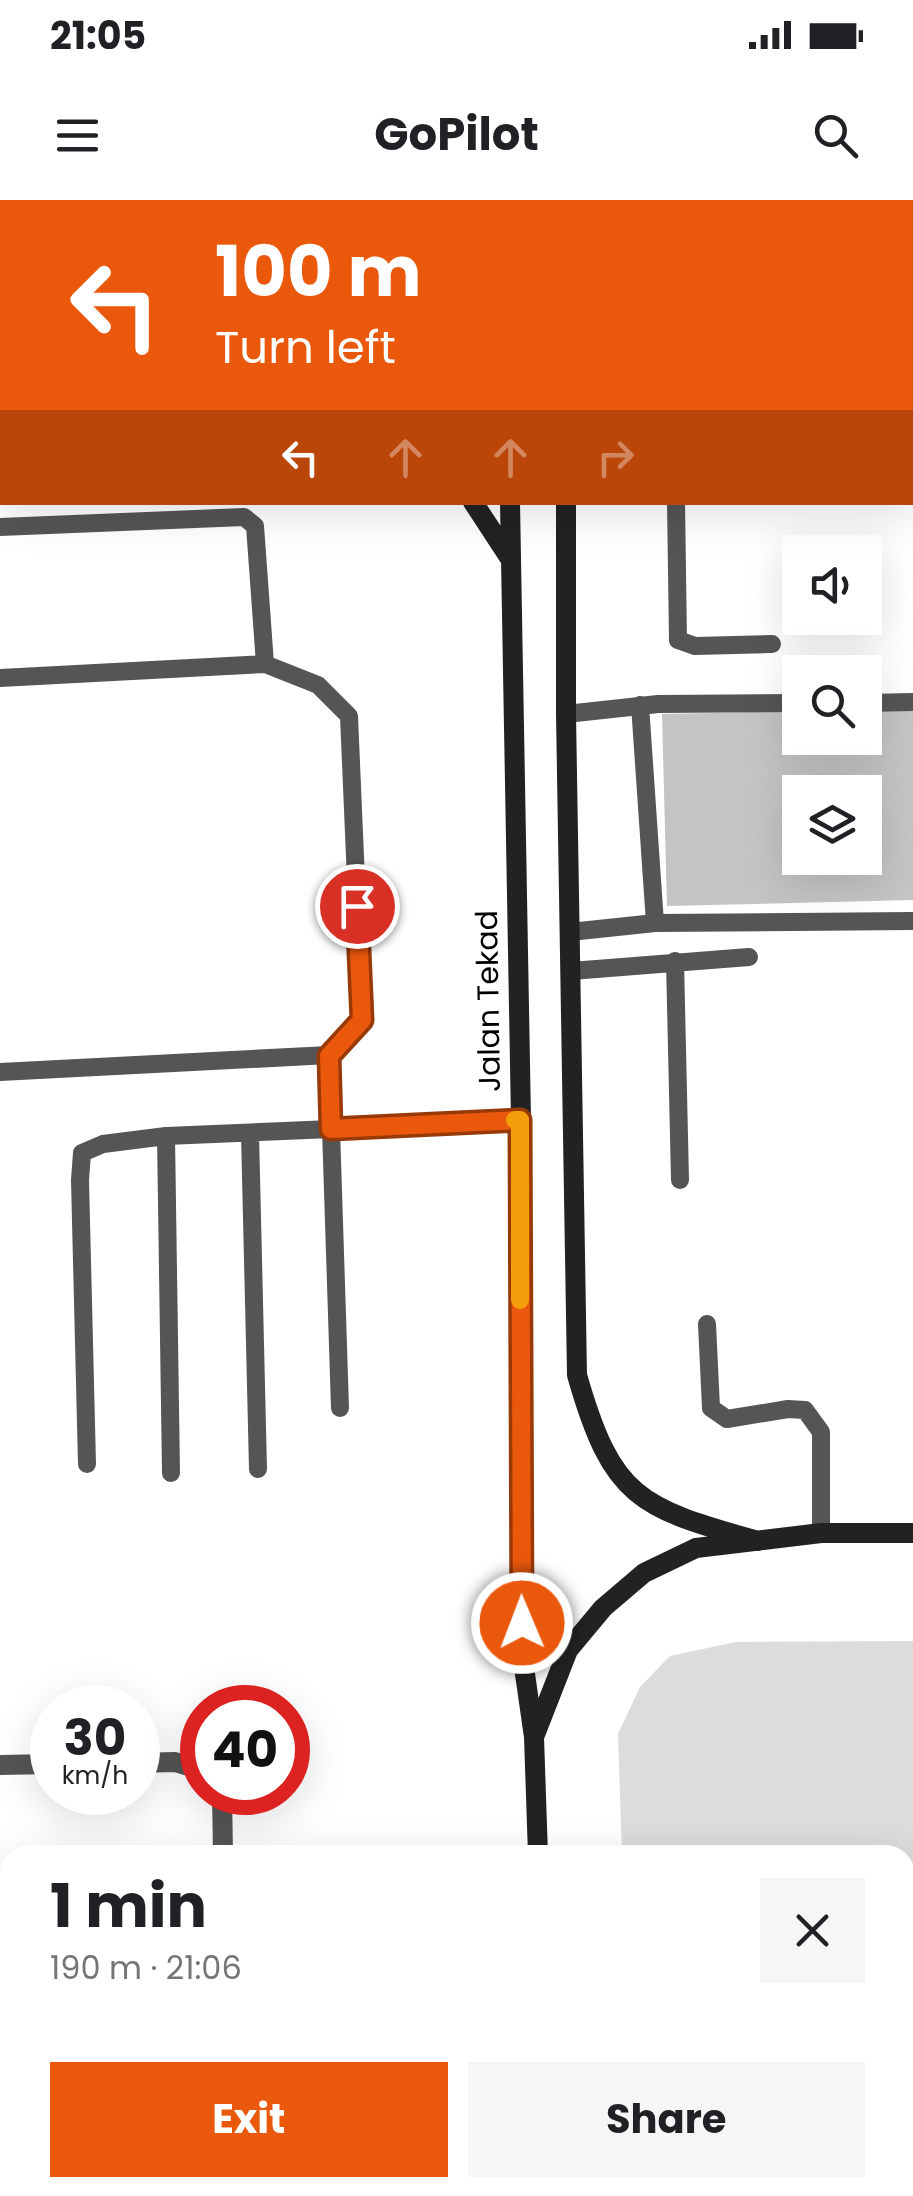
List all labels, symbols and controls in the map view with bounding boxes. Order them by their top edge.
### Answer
text: 21:05 [50,9,146,62]
text: GoPilot [374,103,539,166]
icon: menu [50,108,105,163]
icon: search [808,108,863,163]
text: 100 m [215,222,422,321]
icon: left [50,240,180,370]
text: Turn left [215,316,396,379]
icon: left [273,430,328,485]
icon: ahead [378,430,433,485]
icon: ahead [483,430,538,485]
icon: right [588,430,643,485]
map controls [782,535,882,875]
button: sound [782,535,882,635]
button: search [782,655,882,755]
button: layers [782,775,882,875]
pin [315,864,400,949]
icon: arrive [330,879,385,934]
street label: Jalan Tekad [465,910,511,1092]
position arrow [470,1571,574,1675]
speed limit sign: 40 [180,1685,310,1815]
text: 30 [64,1702,126,1773]
text: km/h [62,1758,128,1793]
text: 1 min [50,1864,207,1948]
button: close [760,1878,865,1983]
text: 190 m · 21:06 [50,1945,242,1990]
button: Exit [50,2062,448,2177]
button: Share [468,2062,865,2177]

